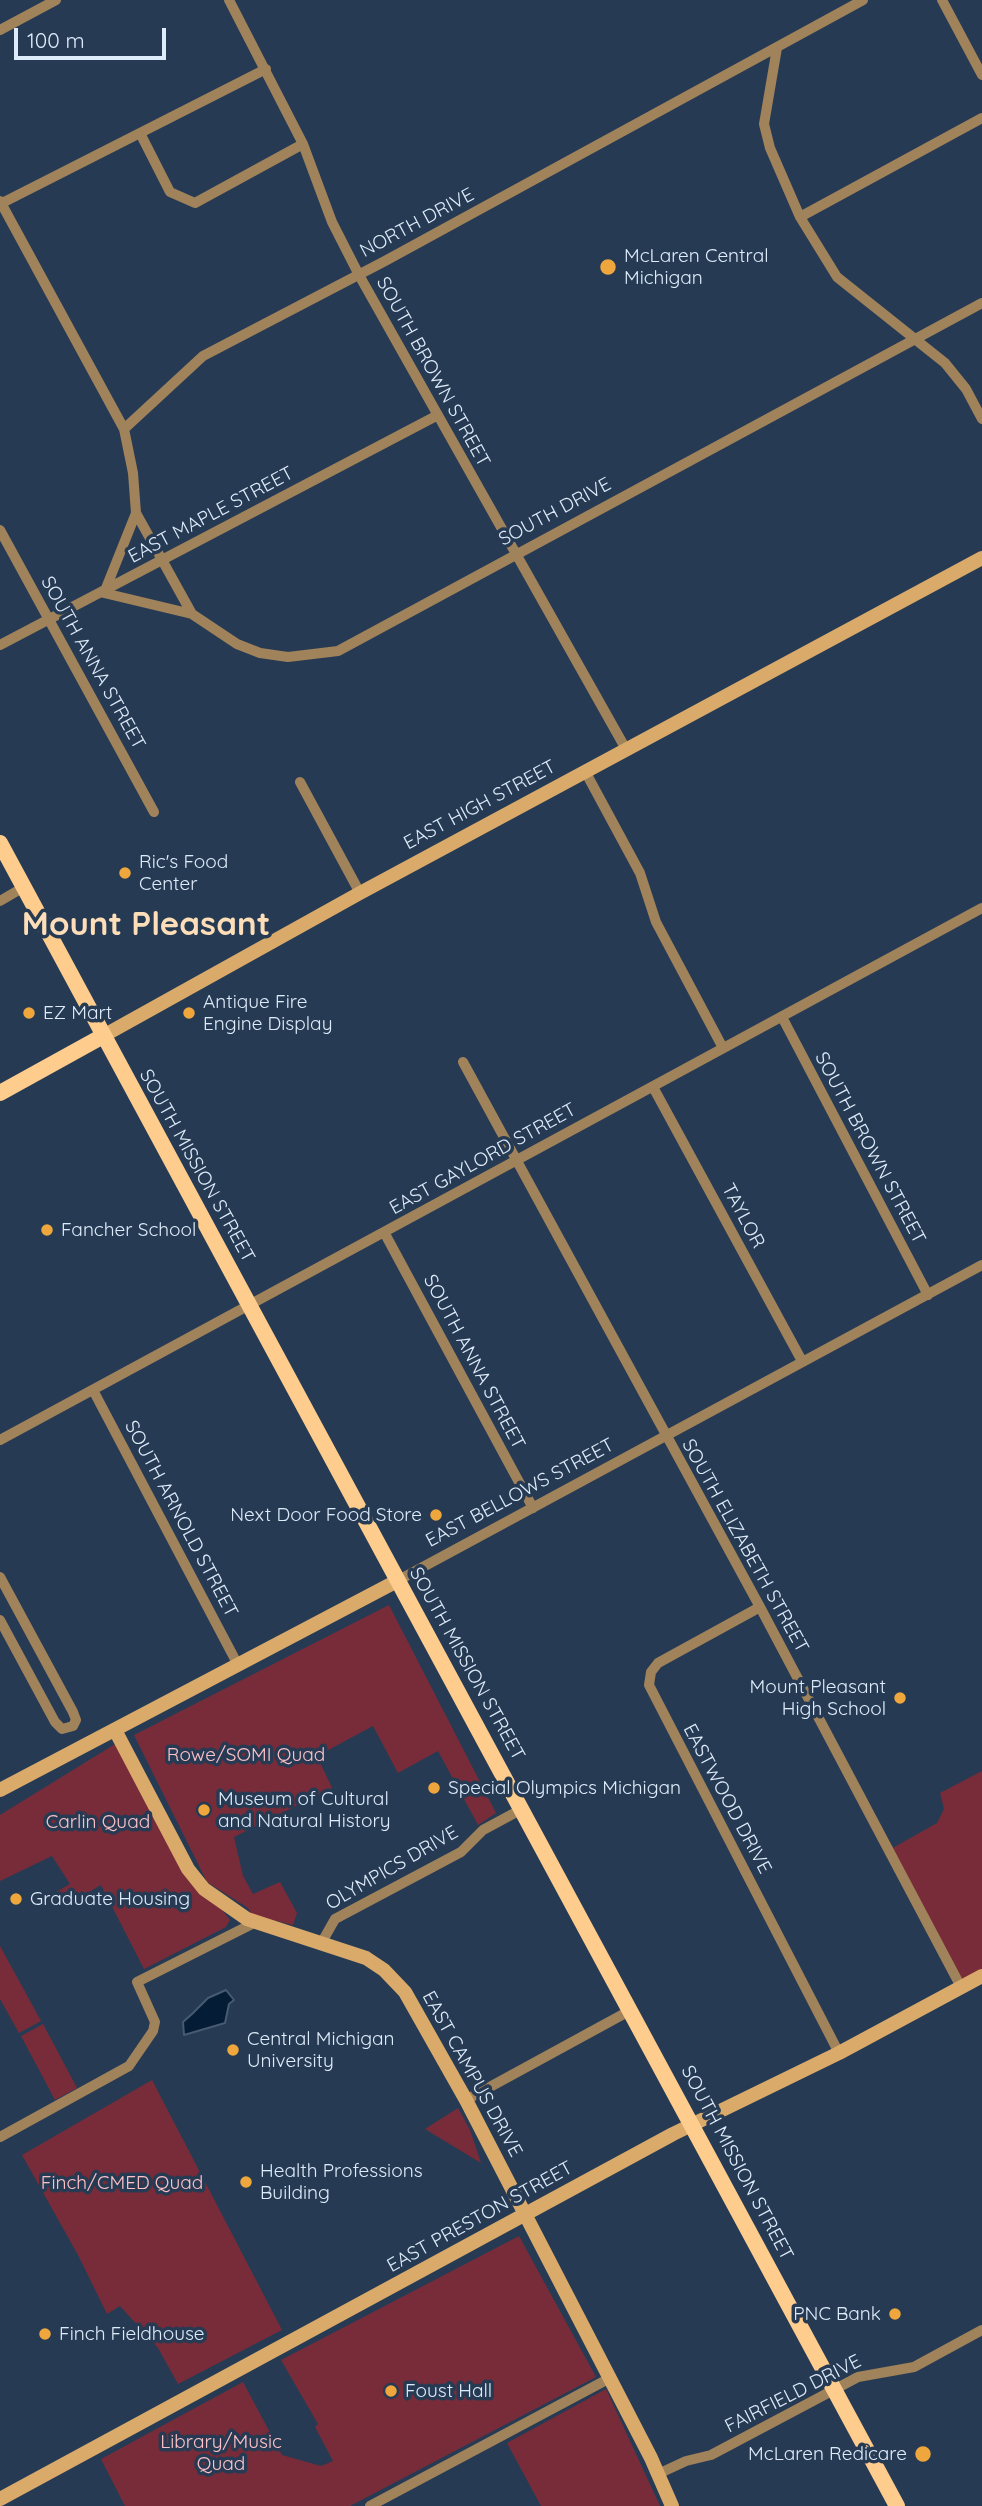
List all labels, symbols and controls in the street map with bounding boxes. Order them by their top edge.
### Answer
scale bar [18,14,170,58]
text: 100 m [27,27,85,53]
street label: NORTH DRIVE [356,183,478,263]
place label: McLaren Central Michigan [624,245,769,289]
marker: McLaren Central Michigan [598,257,618,277]
street label: SOUTH BROWN STREET [371,273,495,471]
street label: EAST MAPLE STREET [125,462,297,568]
street label: SOUTH DRIVE [495,473,615,551]
street label: SOUTH ANNA STREET [36,572,150,754]
street label: EAST HIGH STREET [400,755,560,855]
place label: Ric's Food Center [139,851,228,895]
marker: Ric's Food Center [117,865,133,881]
district label: Mount Pleasant [22,905,270,945]
place label: Antique Fire Engine Display [203,991,332,1035]
place label: EZ Mart [43,1002,112,1024]
marker: EZ Mart [21,1005,37,1021]
marker: Antique Fire Engine Display [181,1005,197,1021]
street label: SOUTH BROWN STREET [810,1048,930,1248]
street label: SOUTH MISSION STREET [134,1065,260,1267]
street label: EAST GAYLORD STREET [386,1098,580,1220]
street label: TAYLOR [717,1180,769,1252]
place label: Fancher School [61,1219,196,1241]
marker: Fancher School [39,1222,55,1238]
street label: SOUTH ANNA STREET [418,1271,530,1453]
street label: SOUTH ARNOLD STREET [119,1417,243,1621]
street label: EAST BELLOWS STREET [422,1434,618,1552]
street label: SOUTH ELIZABETH STREET [677,1435,813,1657]
place label: Next Door Food Store [230,1504,422,1526]
marker: Next Door Food Store [428,1507,444,1523]
street label: SOUTH MISSION STREET [404,1563,530,1765]
place label: Mount Pleasant High School [750,1676,886,1720]
marker: Mount Pleasant High School [892,1690,908,1706]
street label: EASTWOOD DRIVE [678,1720,776,1878]
park label: Rowe/SOMI Quad [167,1744,325,1766]
place label: Special Olympics Michigan [448,1777,681,1799]
marker: Special Olympics Michigan [426,1780,442,1796]
place label: Museum of Cultural and Natural History [218,1788,391,1832]
marker: Museum of Cultural and Natural History [196,1802,212,1818]
park label: Carlin Quad [46,1811,150,1833]
street label: OLYMPICS DRIVE [322,1821,462,1915]
place label: Graduate Housing [30,1888,190,1910]
marker: Graduate Housing [8,1891,24,1907]
street label: EAST CAMPUS DRIVE [417,1987,527,2161]
place label: Central Michigan University [247,2028,394,2072]
marker: Central Michigan University [225,2042,241,2058]
street label: SOUTH MISSION STREET [676,2062,798,2264]
street label: EAST PRESTON STREET [383,2156,577,2278]
place label: Health Professions Building [260,2160,423,2204]
park label: Finch/CMED Quad [41,2172,203,2194]
marker: Health Professions Building [238,2174,254,2190]
place label: PNC Bank [793,2303,881,2325]
marker: PNC Bank [887,2306,903,2322]
place label: Finch Fieldhouse [59,2323,205,2345]
marker: Finch Fieldhouse [37,2326,53,2342]
street label: FAIRFIELD DRIVE [721,2350,865,2438]
place label: Foust Hall [405,2380,492,2402]
marker: Foust Hall [383,2383,399,2399]
park label: Library/Music Quad [160,2431,282,2475]
place label: McLaren Redicare [748,2443,907,2465]
marker: McLaren Redicare [913,2444,933,2464]

